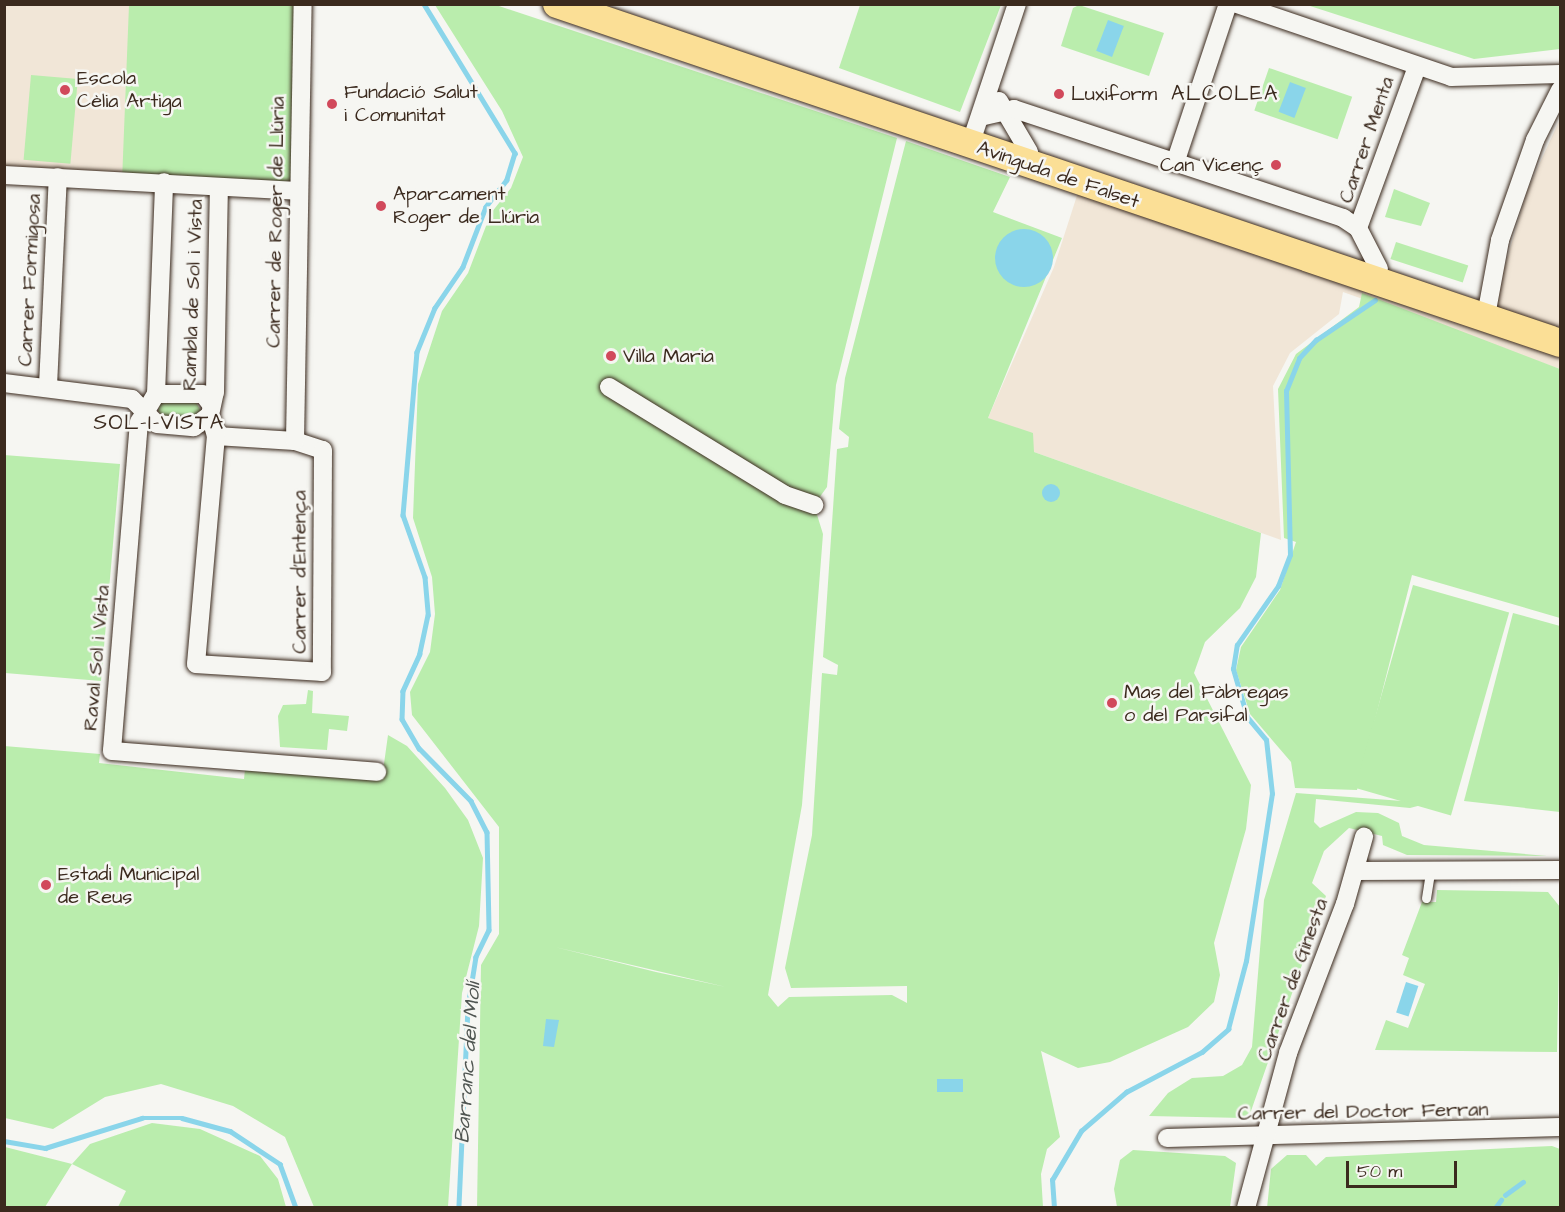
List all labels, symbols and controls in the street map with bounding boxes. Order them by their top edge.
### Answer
place label: Escola Cèlia Artiga [77,66,182,113]
street label: Carrer Menta [1334,74,1400,206]
place label: Fundació Salut i Comunitat [344,80,478,127]
district label: ALCOLEA [1171,81,1279,107]
place label: Luxiform [1071,82,1157,106]
marker: Escola Cèlia Artiga [58,83,72,97]
marker: Luxiform [1052,87,1066,101]
street label: Carrer de Roger de Llúria [262,96,290,348]
marker: Fundació Salut i Comunitat [325,97,339,111]
street label: Avinguda de Falset [974,136,1142,214]
place label: Can Vicenç [1160,153,1264,177]
marker: Can Vicenç [1269,158,1283,172]
place label: Aparcament Roger de Llúria [393,183,539,230]
street label: Carrer Formigosa [13,193,47,367]
street label: Rambla de Sol i Vista [178,199,208,391]
marker: Aparcament Roger de Llúria [374,199,388,213]
place label: Villa Maria [623,344,714,368]
marker: Villa Maria [604,349,618,363]
district label: SOL-I-VISTA [93,410,225,436]
street label: Carrer d'Entença [288,490,312,654]
street label: Raval Sol i Vista [79,584,115,732]
place label: Mas del Fàbregas o del Parsifal [1124,680,1289,727]
marker: Mas del Fàbregas o del Parsifal [1105,696,1119,710]
place label: Estadi Municipal de Reus [58,862,199,909]
marker: Estadi Municipal de Reus [39,878,53,892]
street label: Carrer de Ginesta [1252,895,1334,1065]
water label: Barranc del Molí [450,982,486,1144]
street label: Carrer del Doctor Ferran [1237,1098,1489,1126]
scale bar [1349,1149,1460,1187]
text: 50 m [1357,1159,1402,1184]

